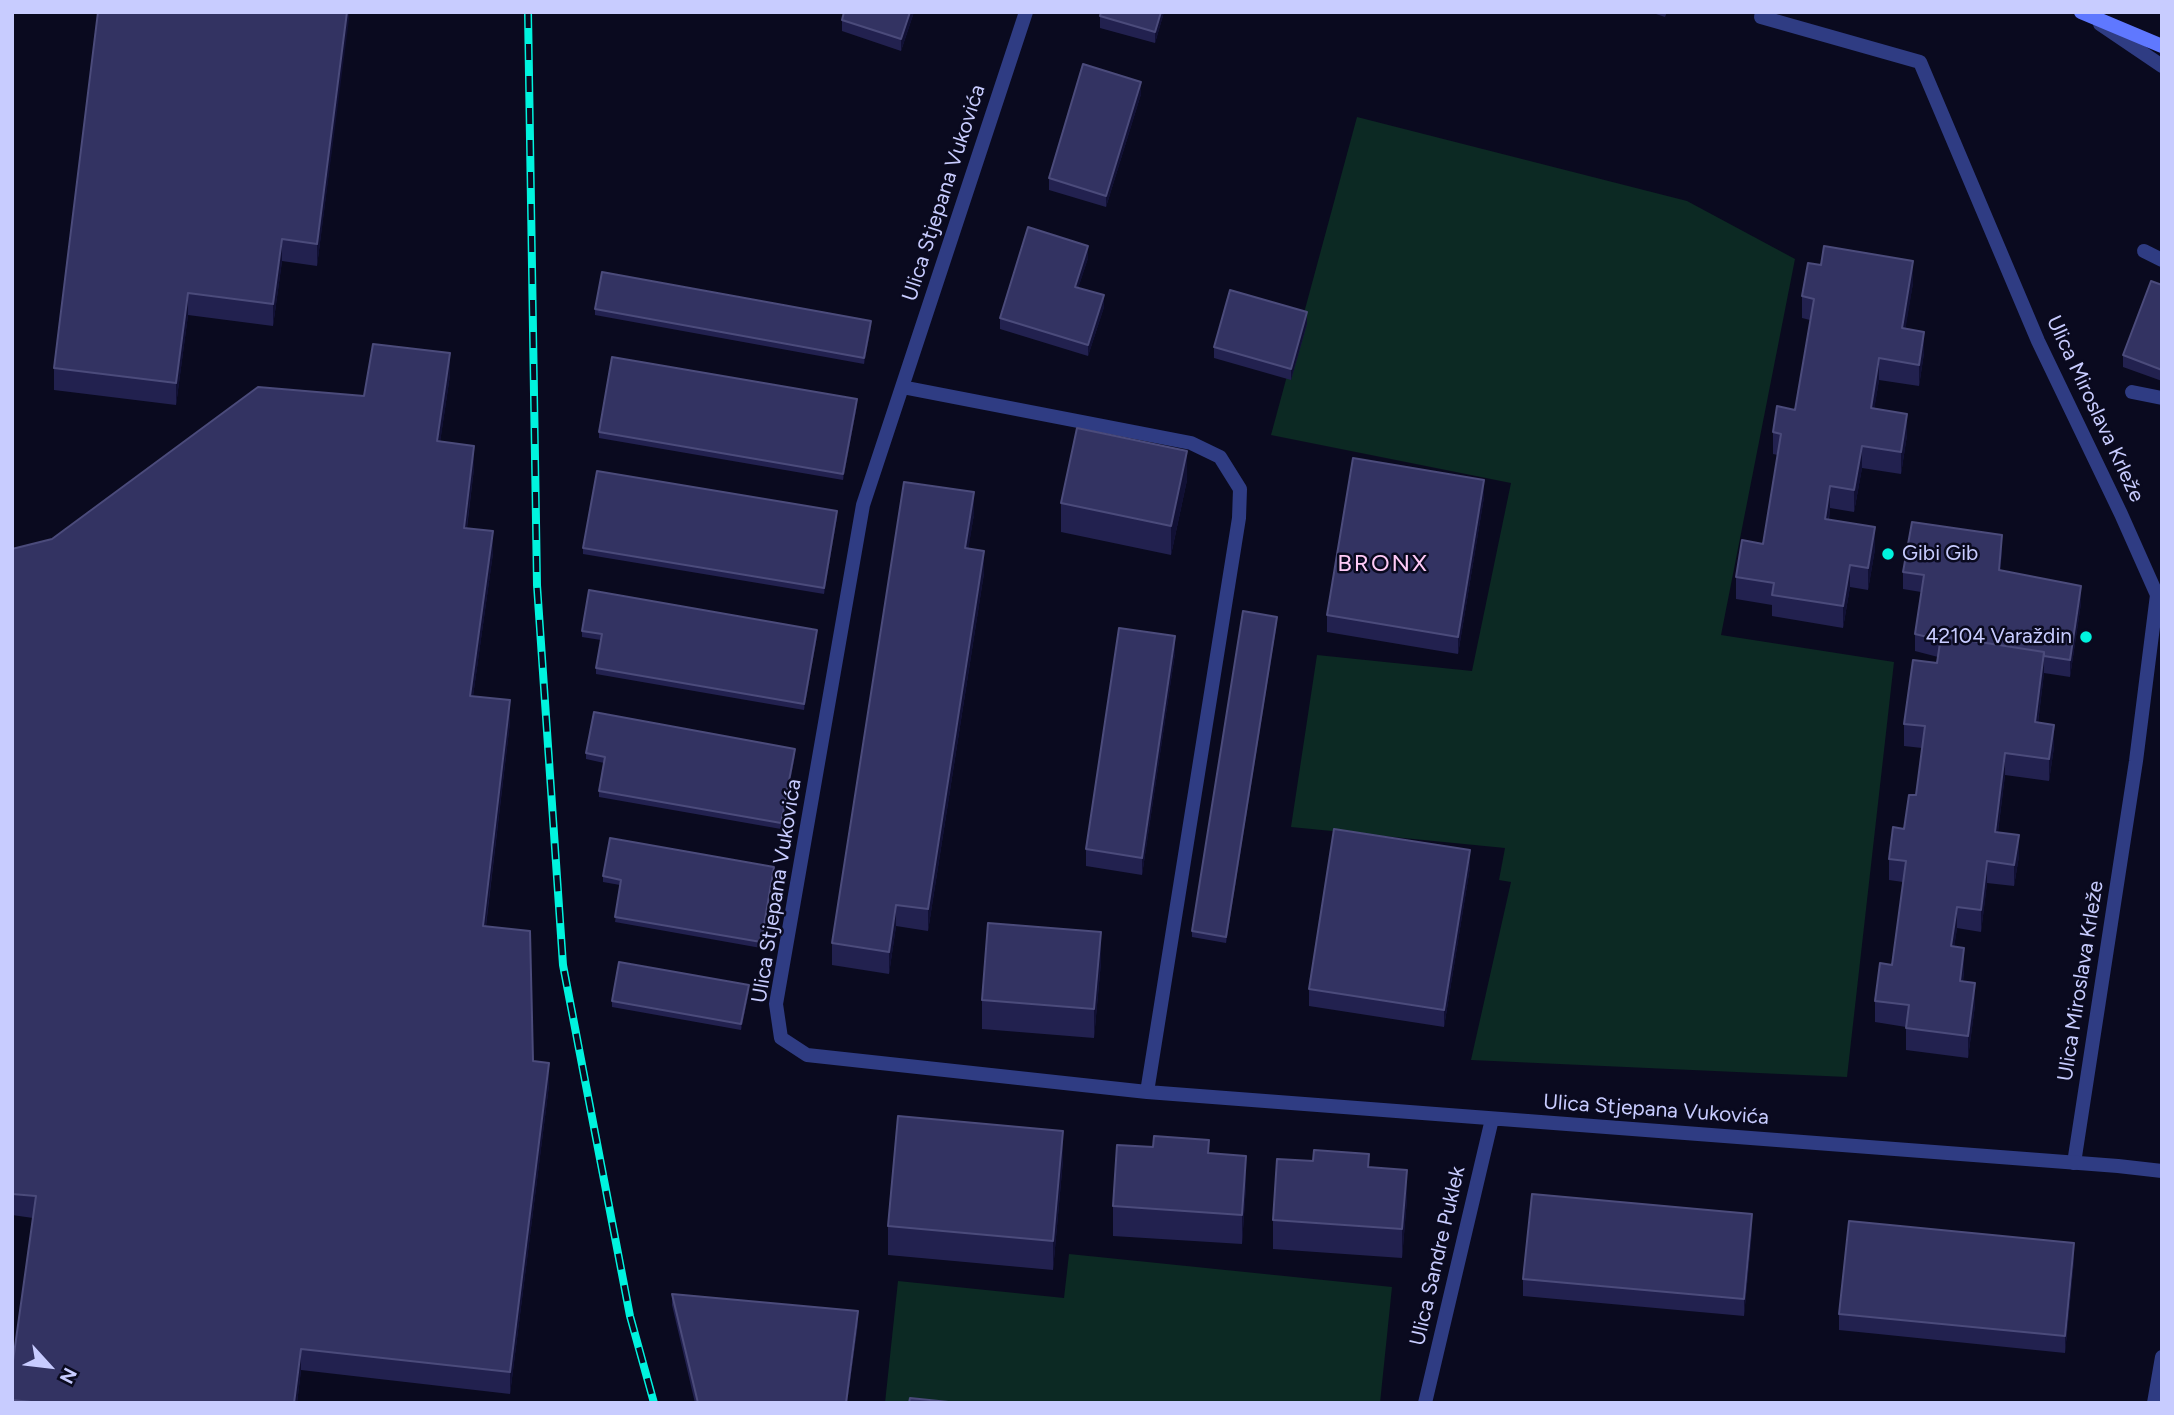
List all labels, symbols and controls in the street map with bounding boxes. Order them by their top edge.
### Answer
street label: Ulica Stjepana Vukovića [897,82,991,304]
street label: Ulica Miroslava Krleže [2041,312,2149,506]
place label: Gibi Gib [1902,541,1978,567]
marker: Gibi Gib [1880,546,1896,562]
district label: BRONX [1338,550,1428,578]
place label: 42104 Varaždin [1925,624,2072,650]
marker: 42104 Varaždin [2078,629,2094,645]
street label: Ulica Stjepana Vukovića [747,777,807,1005]
street label: Ulica Miroslava Krleže [2053,879,2109,1083]
street label: Ulica Stjepana Vukovića [1542,1090,1770,1130]
street label: Ulica Sandre Puklek [1405,1164,1471,1348]
north arrow [14,1331,84,1401]
text: N [55,1364,82,1388]

